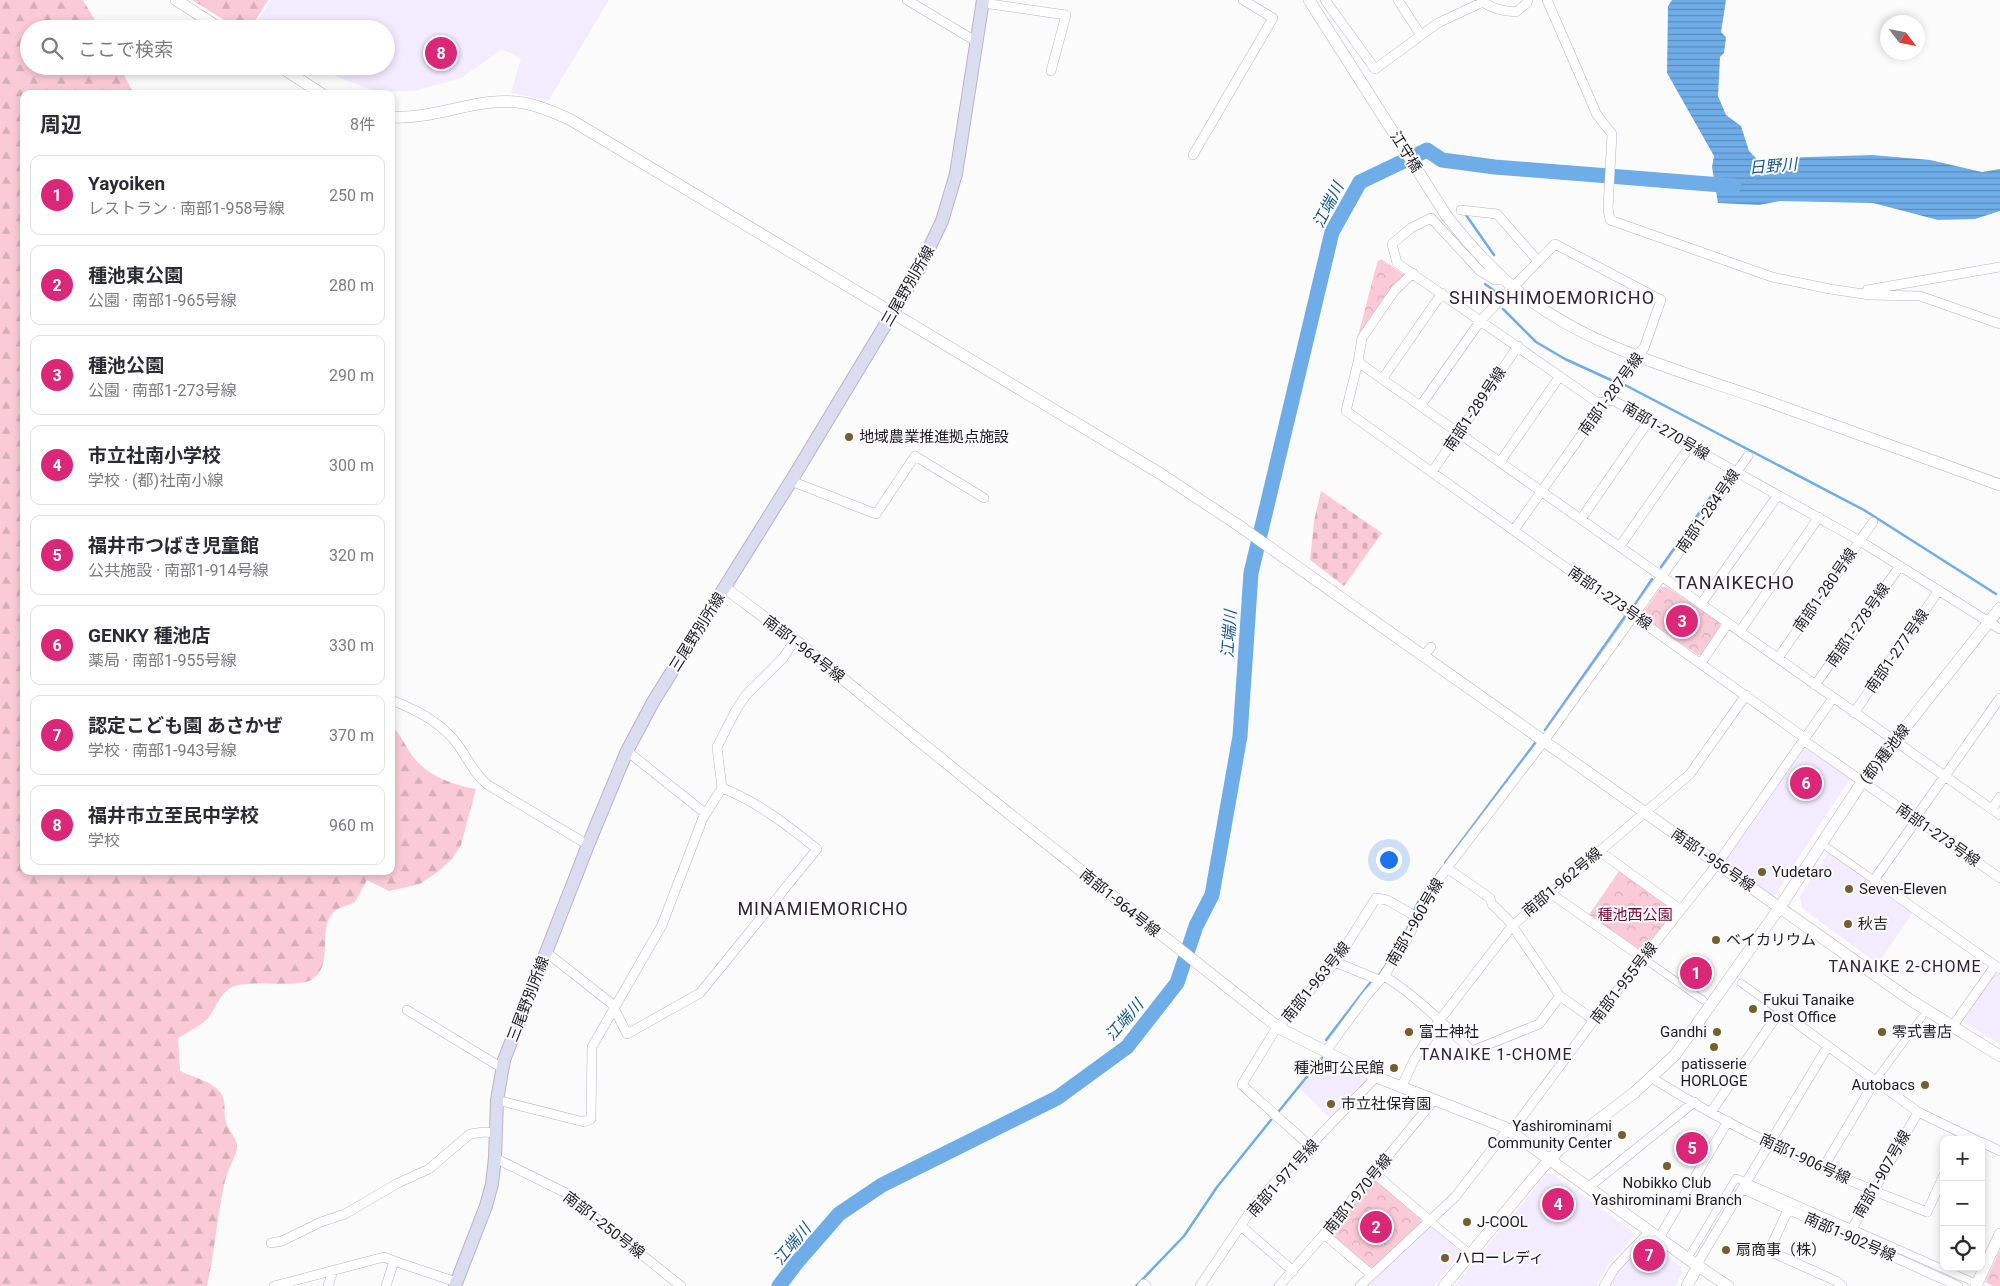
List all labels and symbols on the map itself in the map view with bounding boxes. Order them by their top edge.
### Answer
north arrow [1880,15,1925,60]
pin: 8 [425,34,457,72]
street label: 江守橋 [1386,128,1426,176]
water label: 日野川 [1748,154,1800,178]
water label: 江端川 [1309,178,1348,231]
street label: 三尾野別所線 [878,243,938,329]
district label: SHINSHIMOEMORICHO [1449,287,1655,308]
street label: 南部1-287号線 [1575,349,1647,439]
street label: 南部1-289号線 [1440,363,1510,455]
street label: 南部1-270号線 [1619,398,1713,464]
place label: 地域農業推進拠点施設 [859,428,1009,446]
marker: 地域農業推進拠点施設 [843,431,855,443]
street label: 南部1-284号線 [1673,466,1743,556]
street label: 南部1-280号線 [1790,545,1860,635]
street label: 南部1-273号線 [1565,563,1655,633]
district label: TANAIKECHO [1675,572,1795,593]
street label: 南部1-278号線 [1823,580,1893,670]
street label: 三尾野別所線 [666,589,728,675]
pin: 3 [1666,602,1698,640]
street label: 南部1-277号線 [1862,606,1932,696]
water label: 江端川 [1218,607,1240,659]
street label: 南部1-964号線 [760,612,848,686]
street label: (都)種池線 [1856,721,1914,787]
pin: 6 [1790,764,1822,802]
street label: 南部1-273号線 [1893,800,1983,870]
street label: 南部1-956号線 [1668,825,1758,895]
street label: 南部1-962号線 [1519,844,1605,920]
your location [1376,847,1402,873]
place label: Yudetaro [1772,863,1832,881]
street label: 南部1-964号線 [1076,865,1164,941]
marker: Yudetaro [1756,866,1768,878]
street label: 南部1-960号線 [1383,875,1447,969]
place label: Seven-Eleven [1859,880,1947,898]
marker: Seven-Eleven [1843,883,1855,895]
district label: MINAMIEMORICHO [737,898,909,919]
park label: 種池西公園 [1597,906,1673,924]
place label: 秋吉 [1858,915,1888,933]
marker: 秋吉 [1842,918,1854,930]
place label: ベイカリウム [1726,931,1816,949]
marker: ベイカリウム [1710,934,1722,946]
street label: 南部1-963号線 [1278,938,1354,1026]
street label: 南部1-955号線 [1587,939,1661,1027]
street label: 三尾野別所線 [503,954,553,1044]
pin: 1 [1680,954,1712,992]
district label: TANAIKE 2-CHOME [1828,957,1982,976]
place label: Fukui Tanaike Post Office [1763,991,1854,1026]
water label: 江端川 [1101,994,1148,1044]
marker: Fukui Tanaike Post Office [1747,1003,1759,1015]
place label: 富士神社 [1419,1023,1479,1041]
place label: Gandhi [1660,1023,1707,1041]
place label: 零式書店 [1892,1023,1952,1041]
marker: 富士神社 [1403,1026,1415,1038]
marker: Gandhi [1711,1026,1723,1038]
marker: 零式書店 [1876,1026,1888,1038]
marker: patisserie HORLOGE [1708,1041,1720,1053]
district label: TANAIKE 1-CHOME [1419,1045,1573,1064]
place label: patisserie HORLOGE [1681,1055,1748,1090]
place label: 種池町公民館 [1294,1059,1384,1077]
marker: 種池町公民館 [1388,1062,1400,1074]
place label: Autobacs [1852,1076,1915,1094]
marker: Autobacs [1919,1079,1931,1091]
place label: 市立社保育園 [1341,1095,1431,1113]
marker: 市立社保育園 [1325,1098,1337,1110]
place label: Yashirominami Community Center [1488,1117,1612,1152]
street label: 南部1-907号線 [1850,1127,1914,1221]
marker: Yashirominami Community Center [1616,1129,1628,1141]
pin: 5 [1676,1129,1708,1167]
street label: 南部1-906号線 [1757,1130,1853,1188]
street label: 南部1-971号線 [1244,1136,1322,1220]
street label: 南部1-970号線 [1320,1150,1396,1238]
marker: Nobikko Club Yashirominami Branch [1661,1160,1673,1172]
place label: Nobikko Club Yashirominami Branch [1592,1174,1742,1209]
pin: 4 [1542,1185,1574,1223]
street label: 南部1-250号線 [560,1188,648,1262]
pin: 2 [1360,1208,1392,1246]
street label: 南部1-902号線 [1802,1209,1898,1265]
place label: J-COOL [1477,1213,1528,1231]
marker: J-COOL [1461,1216,1473,1228]
water label: 江端川 [769,1218,816,1268]
pin: 7 [1633,1236,1665,1274]
place label: 扇商事（株） [1736,1241,1826,1259]
marker: 扇商事（株） [1720,1244,1732,1256]
place label: ハローレディ [1455,1249,1544,1267]
marker: ハローレディ [1439,1252,1451,1264]

